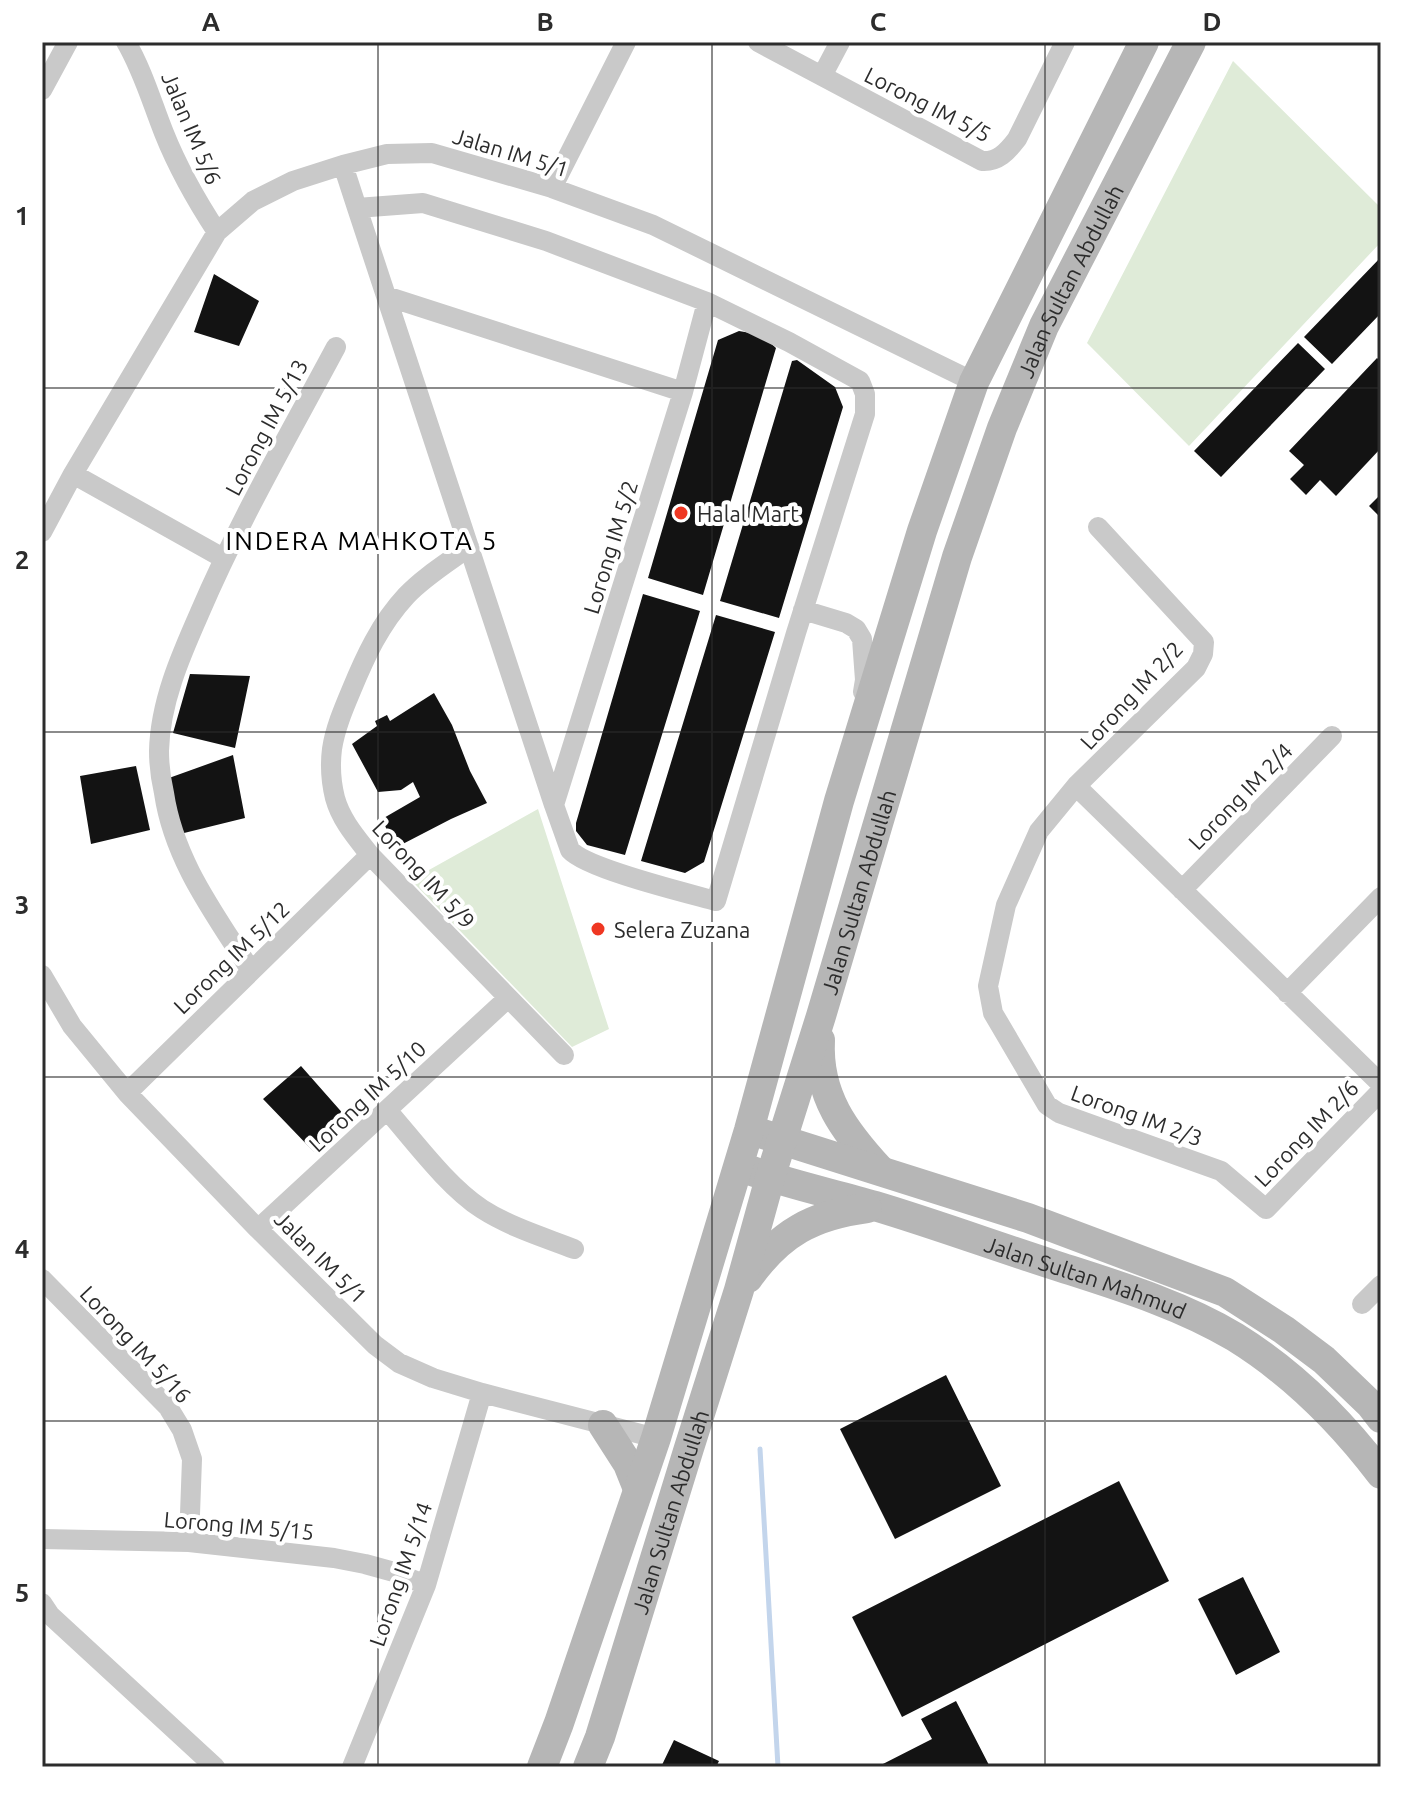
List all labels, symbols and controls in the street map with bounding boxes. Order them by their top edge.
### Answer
text: A [202,7,221,36]
text: B [536,7,554,36]
text: C [870,7,887,36]
text: D [1203,7,1221,36]
street label: Lorong IM 5/5 [861,61,995,147]
street label: Jalan IM 5/6 [157,68,227,188]
street label: Jalan IM 5/1 [450,123,572,181]
street label: Jalan Sultan Abdullah [1012,180,1128,381]
text: 1 [15,201,29,230]
street label: Lorong IM 5/13 [220,355,312,499]
street label: Lorong IM 5/2 [578,477,642,617]
place label: Halal Mart [697,501,799,526]
marker: Halal Mart [672,504,690,522]
district label: INDERA MAHKOTA 5 [226,526,498,555]
text: 2 [15,545,29,574]
street label: Lorong IM 2/2 [1075,636,1187,754]
street label: Lorong IM 2/4 [1183,738,1297,854]
street label: Jalan Sultan Abdullah [816,786,900,997]
street label: Lorong IM 5/9 [368,815,480,933]
text: 3 [15,890,29,919]
street label: Lorong IM 5/12 [168,896,294,1018]
place label: Selera Zuzana [614,917,750,942]
marker: Selera Zuzana [589,920,607,938]
street label: Lorong IM 5/10 [303,1035,431,1157]
street label: Lorong IM 2/6 [1249,1075,1363,1191]
street label: Lorong IM 2/3 [1068,1080,1206,1150]
street label: Jalan IM 5/1 [270,1206,372,1308]
street label: Jalan Sultan Mahmud [982,1230,1190,1323]
text: 4 [15,1234,29,1263]
street label: Lorong IM 5/16 [75,1280,197,1408]
street label: Jalan Sultan Abdullah [626,1407,713,1617]
street label: Lorong IM 5/14 [364,1499,436,1649]
street label: Lorong IM 5/15 [163,1506,315,1544]
text: 5 [15,1578,29,1607]

